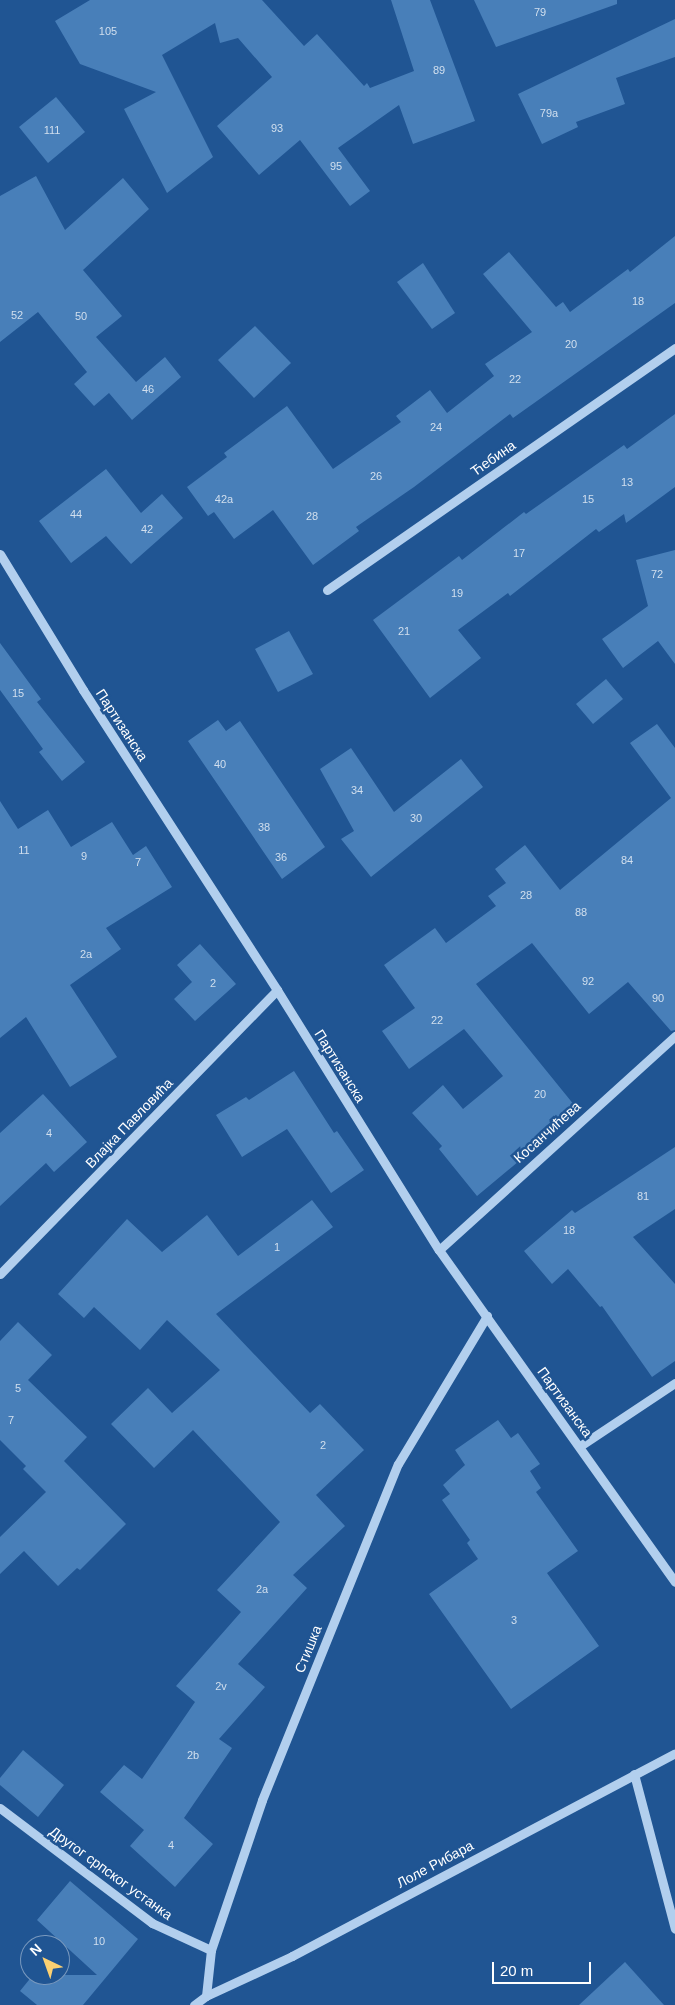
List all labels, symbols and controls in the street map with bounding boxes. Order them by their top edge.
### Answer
house number: 79 [534,5,546,19]
house number: 105 [99,24,117,38]
house number: 89 [433,63,445,77]
house number: 79a [540,106,558,120]
house number: 93 [271,121,283,135]
house number: 111 [44,123,60,137]
house number: 95 [330,159,342,173]
house number: 18 [632,294,644,308]
house number: 52 [11,308,23,322]
house number: 50 [75,309,87,323]
house number: 20 [565,337,577,351]
house number: 22 [509,372,521,386]
house number: 46 [142,382,154,396]
house number: 24 [430,420,442,434]
street label: Ћебина [467,437,519,479]
house number: 26 [370,469,382,483]
house number: 13 [621,475,633,489]
house number: 42a [215,492,233,506]
house number: 15 [582,492,594,506]
house number: 44 [70,507,82,521]
house number: 28 [306,509,318,523]
house number: 42 [141,522,153,536]
house number: 17 [513,546,525,560]
house number: 72 [651,567,663,581]
house number: 19 [451,586,463,600]
house number: 21 [398,624,410,638]
house number: 15 [12,686,24,700]
street label: Партизанска [92,686,152,764]
house number: 40 [214,757,226,771]
house number: 34 [351,783,363,797]
house number: 30 [410,811,422,825]
house number: 38 [258,820,270,834]
house number: 11 [18,843,30,857]
house number: 9 [81,849,87,863]
house number: 36 [275,850,287,864]
house number: 84 [621,853,633,867]
house number: 7 [135,855,141,869]
house number: 28 [520,888,532,902]
house number: 88 [575,905,587,919]
house number: 2a [80,947,92,961]
house number: 92 [582,974,594,988]
house number: 2 [210,976,216,990]
house number: 90 [652,991,664,1005]
house number: 22 [431,1013,443,1027]
street label: Партизанска [311,1026,369,1106]
street label: Влајка Павловића [82,1075,176,1171]
house number: 20 [534,1087,546,1101]
street label: Косанчићева [510,1098,584,1166]
house number: 4 [46,1126,52,1140]
house number: 81 [637,1189,649,1203]
house number: 18 [563,1223,575,1237]
house number: 1 [274,1240,280,1254]
street label: Партизанска [534,1364,596,1440]
house number: 5 [15,1381,21,1395]
house number: 7 [8,1413,14,1427]
house number: 2 [320,1438,326,1452]
house number: 2a [256,1582,268,1596]
house number: 3 [511,1613,517,1627]
street label: Стишка [291,1623,325,1675]
house number: 2v [215,1679,227,1693]
house number: 2b [187,1748,199,1762]
street label: Другог српског устанка [46,1823,176,1923]
street label: Лоле Рибара [394,1837,476,1891]
house number: 4 [168,1838,174,1852]
house number: 10 [93,1934,105,1948]
north arrow [20,1935,70,1985]
text: N [27,1940,45,1959]
scale bar [495,1952,594,1984]
text: 20 m [500,1962,533,1979]

